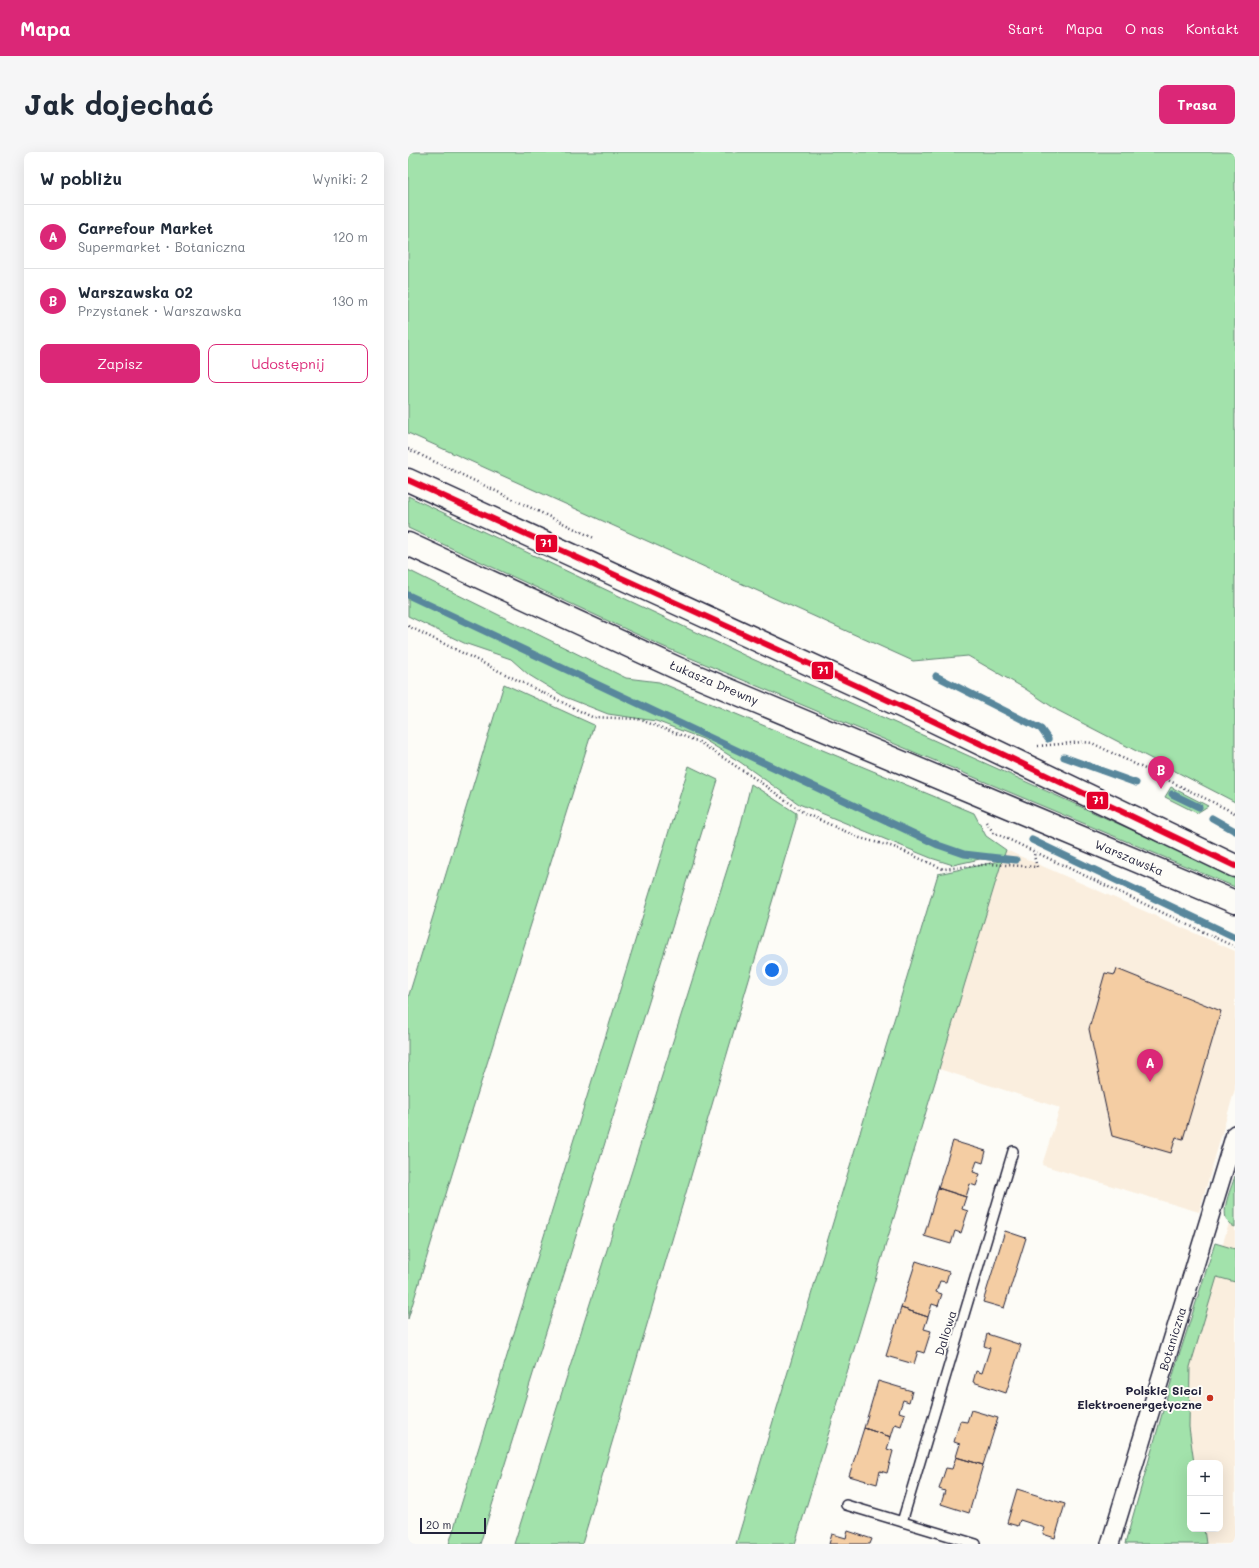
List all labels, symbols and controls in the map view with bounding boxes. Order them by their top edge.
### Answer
text: Mapa [20,16,71,41]
text: Start [1008,19,1044,38]
text: Mapa [1066,19,1103,38]
text: O nas [1125,19,1164,38]
text: Kontakt [1186,19,1239,38]
button: Trasa [1159,85,1235,124]
text: Jak dojechać [24,86,214,122]
text: W pobliżu [40,167,122,189]
text: Wyniki: 2 [312,170,368,187]
text: Carrefour Market [78,218,213,238]
text: A [48,228,58,245]
text: 120 m [332,228,368,245]
text: Supermarket · Botaniczna [78,238,246,255]
text: Warszawska 02 [78,282,193,302]
text: B [49,292,57,309]
text: 130 m [332,292,368,309]
text: Przystanek · Warszawska [78,302,242,319]
button: Zapisz [40,344,200,383]
button: Udostępnij [208,344,368,383]
line badge: 71 [535,534,558,553]
text: 71 [541,535,552,550]
street label: Łukasza Drewny [668,656,761,708]
line badge: 71 [811,661,834,680]
text: 71 [818,662,829,677]
pin: B [1148,756,1174,789]
line badge: 71 [1086,791,1109,810]
text: 71 [1093,792,1104,807]
street label: Warszawska [1093,835,1166,879]
your location [762,960,782,980]
pin: A [1137,1049,1163,1082]
street label: Botaniczna [1155,1305,1189,1372]
street label: Daliowa [931,1308,959,1357]
place label: Polskie Sieci Elektroenergetyczne [1077,1382,1202,1412]
marker: Polskie Sieci Elektroenergetyczne [1205,1393,1215,1403]
map controls [1187,1460,1223,1532]
button: + [1187,1460,1223,1496]
button: − [1187,1496,1223,1532]
scale bar [420,1516,486,1535]
text: 20 m [426,1517,451,1532]

